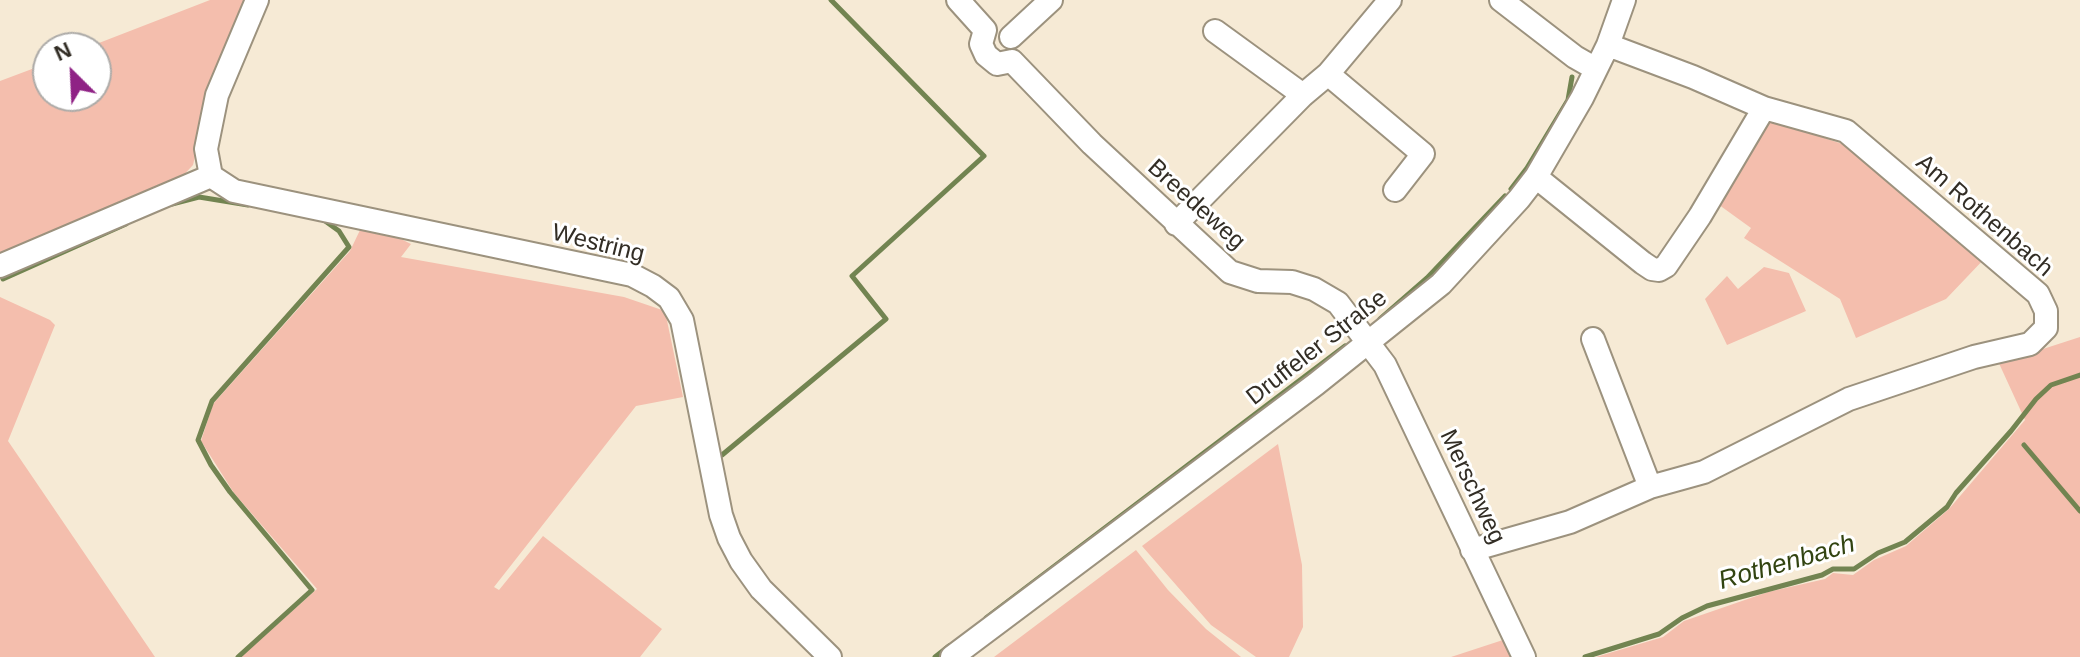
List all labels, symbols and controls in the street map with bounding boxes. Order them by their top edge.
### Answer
north arrow [32,32,112,112]
text: N [50,37,75,66]
street label: Am Rothenbach [1910,149,2058,283]
street label: Breedeweg [1141,154,1251,256]
street label: Westring [549,219,647,269]
street label: Druffeler Straße [1241,284,1393,412]
street label: Merschweg [1433,425,1511,549]
water label: Rothenbach [1715,529,1859,597]

